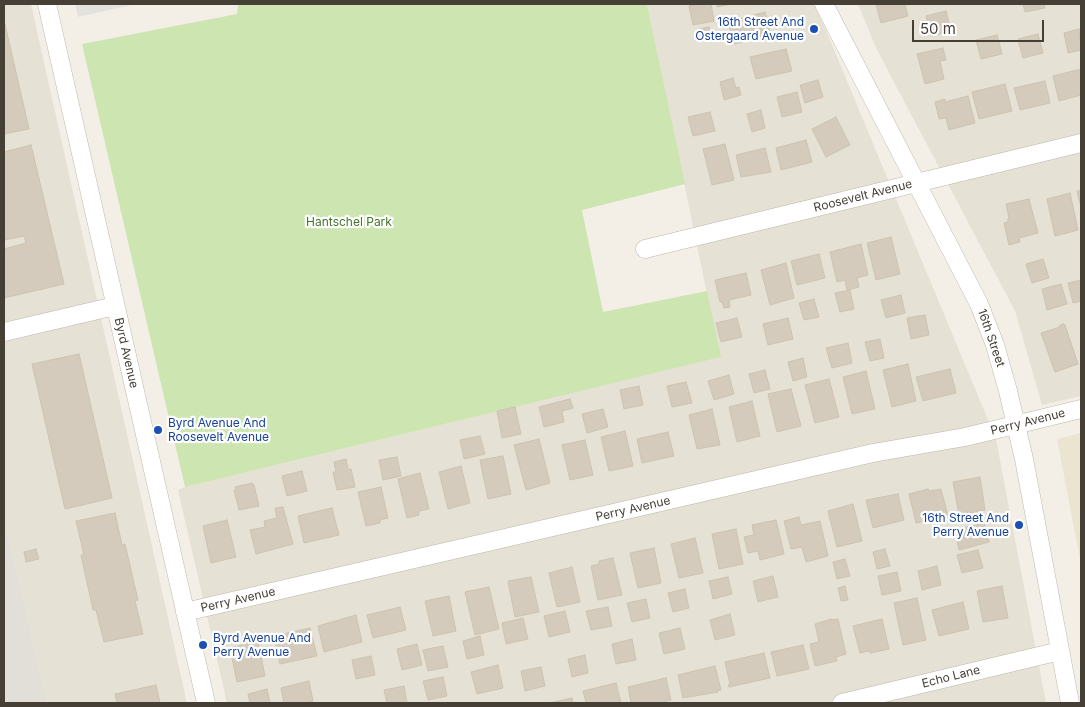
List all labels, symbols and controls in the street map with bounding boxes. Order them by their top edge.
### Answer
scale bar [915,10,1048,42]
place label: 16th Street And Ostergaard Avenue [695,15,804,43]
text: 50 m [920,19,956,38]
marker: 16th Street And Ostergaard Avenue [808,23,820,35]
street label: Roosevelt Avenue [812,177,914,215]
park label: Hantschel Park [306,215,392,229]
street label: 16th Street [974,307,1008,369]
street label: Byrd Avenue [111,316,141,390]
street label: Perry Avenue [989,406,1067,438]
place label: Byrd Avenue And Roosevelt Avenue [168,416,269,444]
marker: Byrd Avenue And Roosevelt Avenue [152,424,164,436]
street label: Perry Avenue [594,493,672,525]
place label: 16th Street And Perry Avenue [922,511,1009,539]
marker: 16th Street And Perry Avenue [1013,519,1025,531]
street label: Perry Avenue [199,584,277,616]
place label: Byrd Avenue And Perry Avenue [213,631,311,659]
marker: Byrd Avenue And Perry Avenue [197,639,209,651]
street label: Echo Lane [920,663,982,691]

